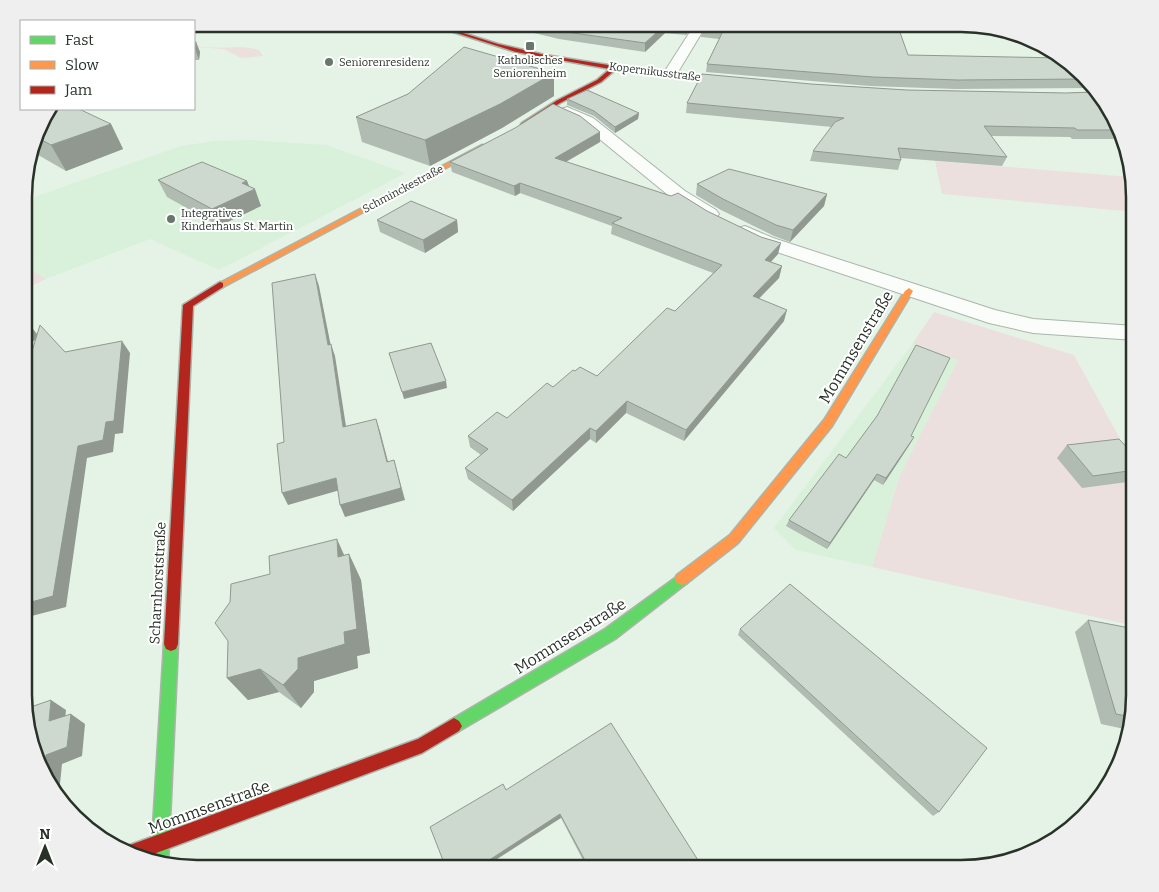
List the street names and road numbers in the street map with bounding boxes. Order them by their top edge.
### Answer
street label: Kopernikusstraße [608,60,702,84]
street label: Schminckestraße [360,162,446,216]
street label: Mommsenstraße [815,287,897,407]
street label: Scharnhorststraße [146,521,170,645]
street label: Mommsenstraße [511,594,629,678]
street label: Mommsenstraße [146,776,272,838]

